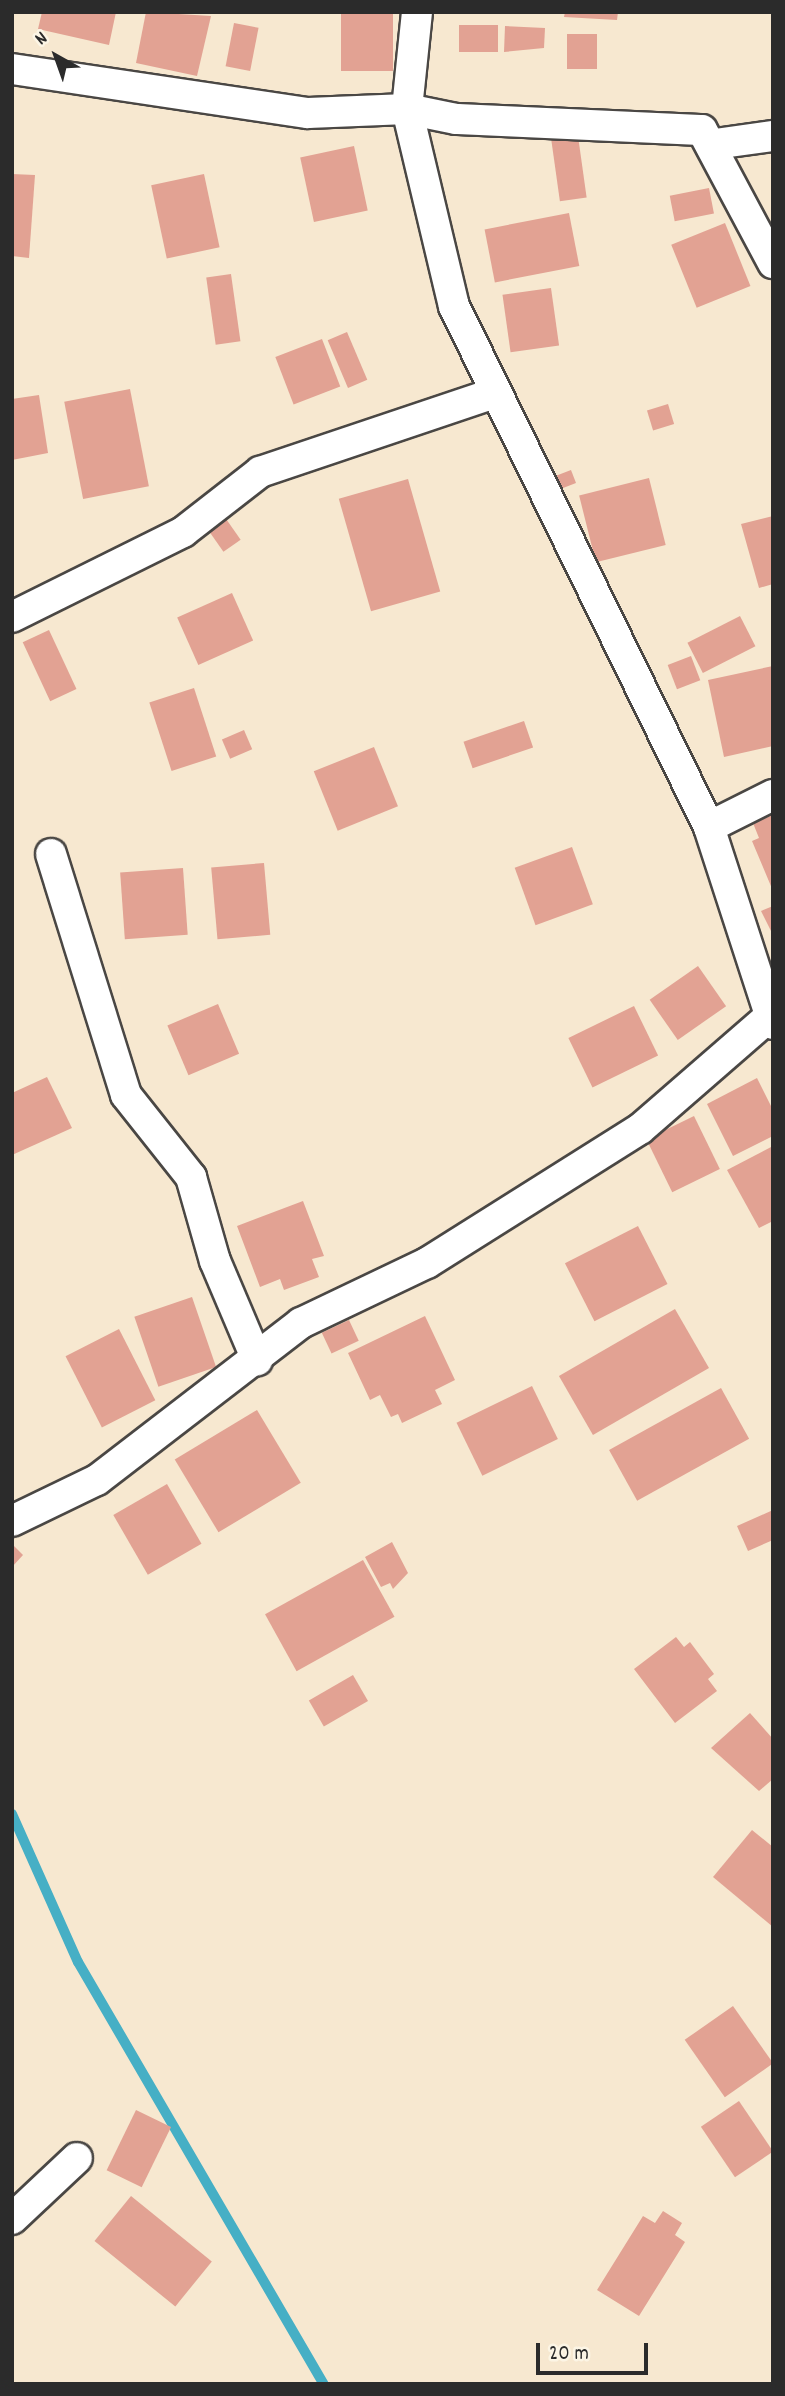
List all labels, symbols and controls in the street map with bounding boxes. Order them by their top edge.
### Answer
north arrow [21,21,91,91]
text: N [30,26,54,53]
scale bar [540,2330,652,2374]
text: 20 m [549,2340,589,2370]

